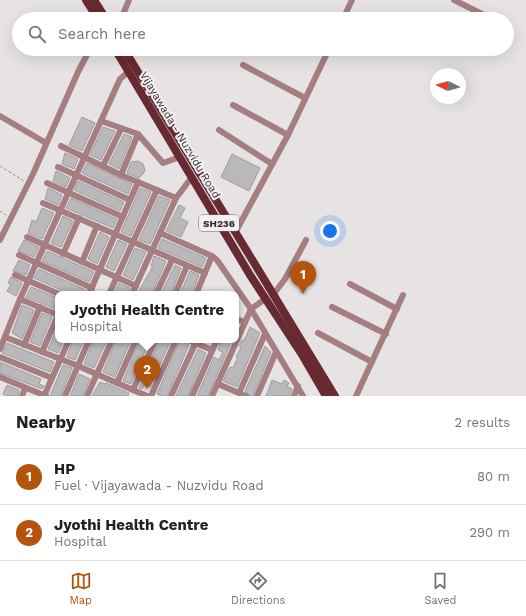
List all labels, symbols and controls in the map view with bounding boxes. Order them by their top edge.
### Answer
search box [12,12,514,56]
icon: search [26,23,48,45]
text: Search here [58,25,146,43]
north arrow [430,68,466,104]
street label: Vijayawada - Nuzvidu Road [137,69,223,201]
road number: SH236 [199,215,239,231]
your location [320,221,340,241]
pin: 1 [290,261,316,294]
popup [55,291,239,343]
text: Jyothi Health Centre [70,301,224,319]
text: Hospital [70,319,122,334]
pin: 2 [134,356,160,389]
text: Nearby [16,412,75,432]
text: 2 results [455,415,510,430]
text: HP [54,460,75,478]
text: 1 [26,469,32,484]
text: 80 m [477,469,510,484]
text: Fuel · Vijayawada - Nuzvidu Road [54,478,264,493]
text: Jyothi Health Centre [54,516,208,534]
text: 2 [25,525,33,540]
text: 290 m [469,525,510,540]
text: Hospital [54,534,106,549]
tab: Map [70,570,92,607]
tab: Directions [231,570,285,607]
tab: Saved [424,570,456,607]

